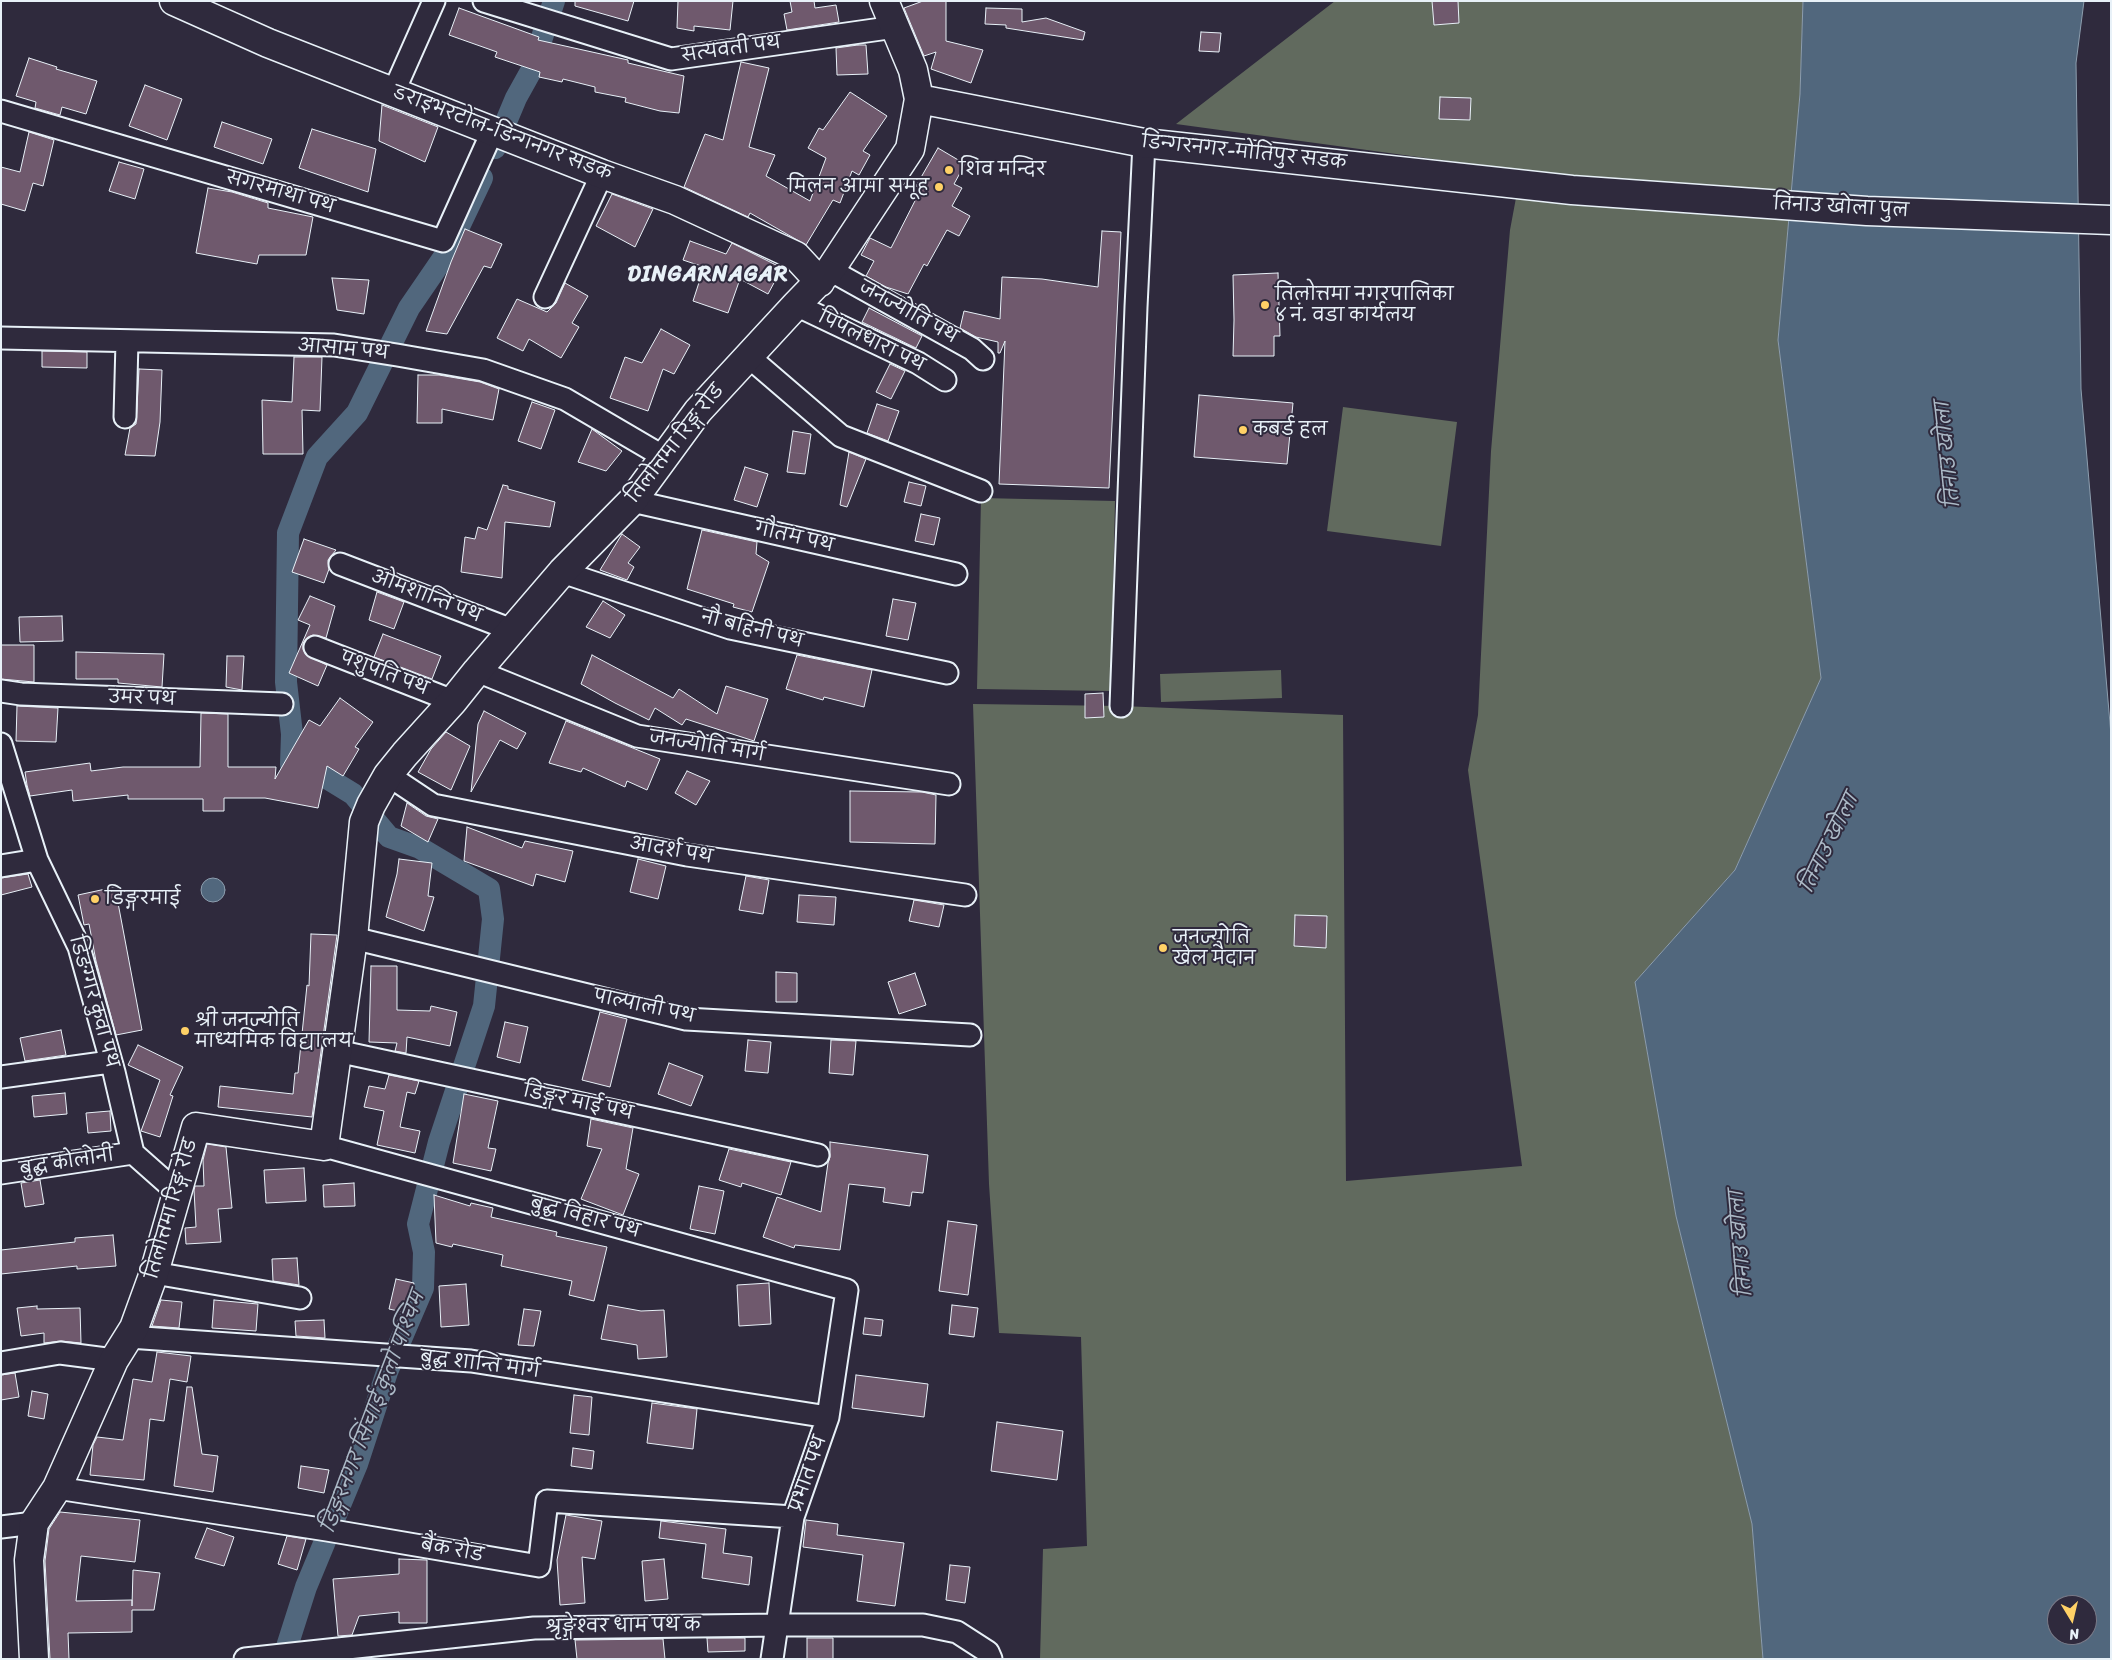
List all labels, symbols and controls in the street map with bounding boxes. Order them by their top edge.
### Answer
street label: सत्यवती पथ [680,32,782,68]
street label: डराइभरटोल-डिन्गनगर सडक [390,82,614,186]
street label: डिन्गरनगर-मोतिपुर सडक [1141,132,1347,174]
place label: शिव मन्दिर [959,159,1046,181]
marker: शिव मन्दिर [943,164,955,176]
street label: सगरमाथा पथ [223,167,337,219]
place label: मिलन आमा समूह [787,176,929,198]
marker: मिलन आमा समूह [933,181,945,193]
street label: तिनाउ खोला पुल [1773,194,1909,222]
district label: DINGARNAGAR [626,262,790,288]
street label: जनज्योति पथ [855,277,961,349]
place label: तिलोत्तमा नगरपालिका ४ नं. वडा कार्यलय [1275,284,1453,326]
marker: तिलोत्तमा नगरपालिका ४ नं. वडा कार्यलय [1259,299,1271,311]
street label: पिपलधारा पथ [814,307,928,377]
street label: आसाम पथ [297,335,389,365]
street label: तिलोत्तमा रिङ्ग रोड [623,380,729,508]
water label: तिनाउ खोला [1932,400,1966,510]
place label: कबर्ड हल [1253,419,1328,441]
marker: कबर्ड हल [1237,424,1249,436]
street label: गौतम पथ [753,518,835,558]
street label: ओमशान्ति पथ [368,566,484,628]
street label: नौ बहिनी पथ [699,607,805,653]
street label: पशुपति पथ [337,647,431,701]
street label: उमर पथ [108,687,176,711]
street label: जनज्योति मार्ग [648,727,766,767]
water label: तिनाउ खोला [1796,791,1864,897]
street label: आदर्श पथ [628,833,714,869]
place label: डिङ्गरमाई [105,888,180,910]
marker: डिङ्गरमाई [89,893,101,905]
place label: जनज्योति खेल मैदान [1173,927,1255,970]
street label: डिङग्गर कुवा पथ [64,934,122,1070]
marker: जनज्योति खेल मैदान [1157,942,1169,954]
street label: पाल्पाली पथ [591,986,697,1028]
place label: श्री जनज्योति माध्यमिक विद्यालय [195,1010,352,1052]
marker: श्री जनज्योति माध्यमिक विद्यालय [179,1025,191,1037]
street label: डिङ्गर माई पथ [521,1081,635,1125]
street label: तिलोत्तमा रिङ्ग रोड [142,1137,202,1281]
street label: बुद्ध कोलोनी [18,1145,116,1181]
water label: तिनाउ खोला [1726,1190,1758,1298]
street label: बुद्ध विहार पथ [528,1193,642,1243]
water label: डिङ्गरनगर सिंचाई कुलो पश्चिम [317,1289,431,1537]
street label: बुद्ध शान्ति मार्ग [419,1347,541,1383]
street label: प्रभात पथ [786,1433,832,1515]
street label: बैंक रोड [419,1535,485,1567]
north arrow [2047,1595,2097,1645]
street label: श्रृङ्गेश्वर धाम पथ क [545,1615,701,1639]
text: N [2068,1621,2081,1647]

